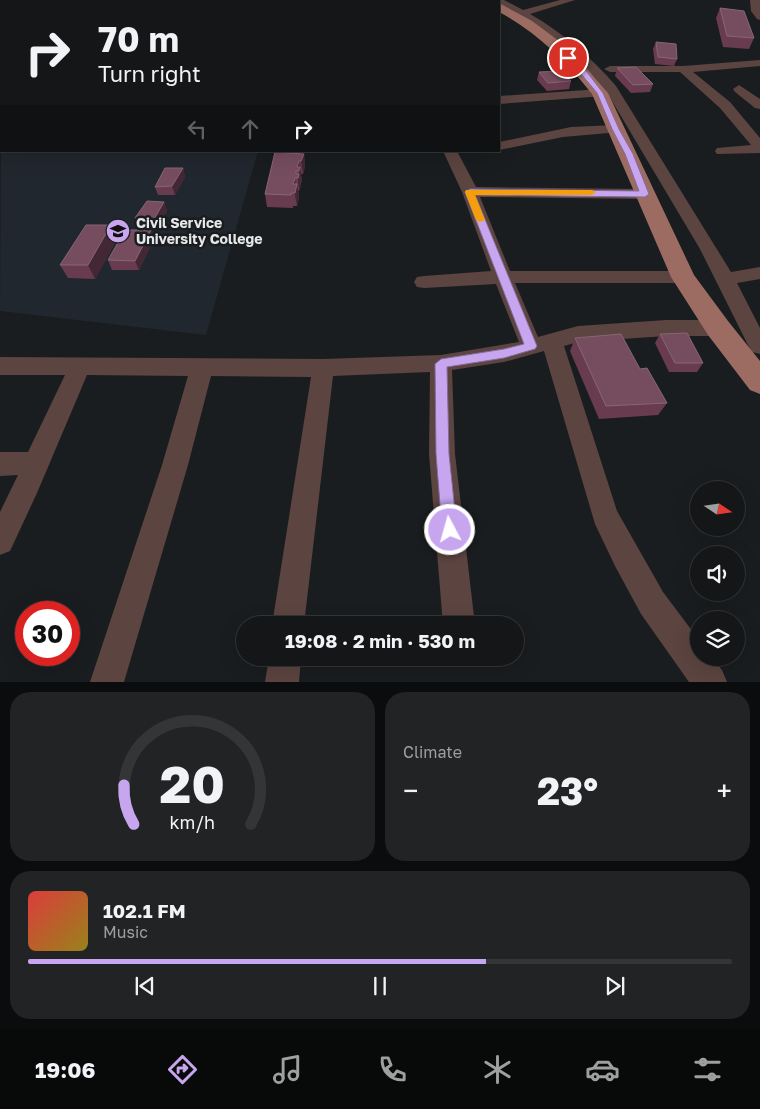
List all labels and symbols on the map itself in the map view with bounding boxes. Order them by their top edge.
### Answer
pin [547,37,589,79]
place label: Civil Service University College [136,214,262,247]
school or university icon: Civil Service University College [105,218,131,244]
north arrow [690,481,745,536]
position arrow [423,503,475,555]
speed limit sign: 30 [15,601,80,666]

